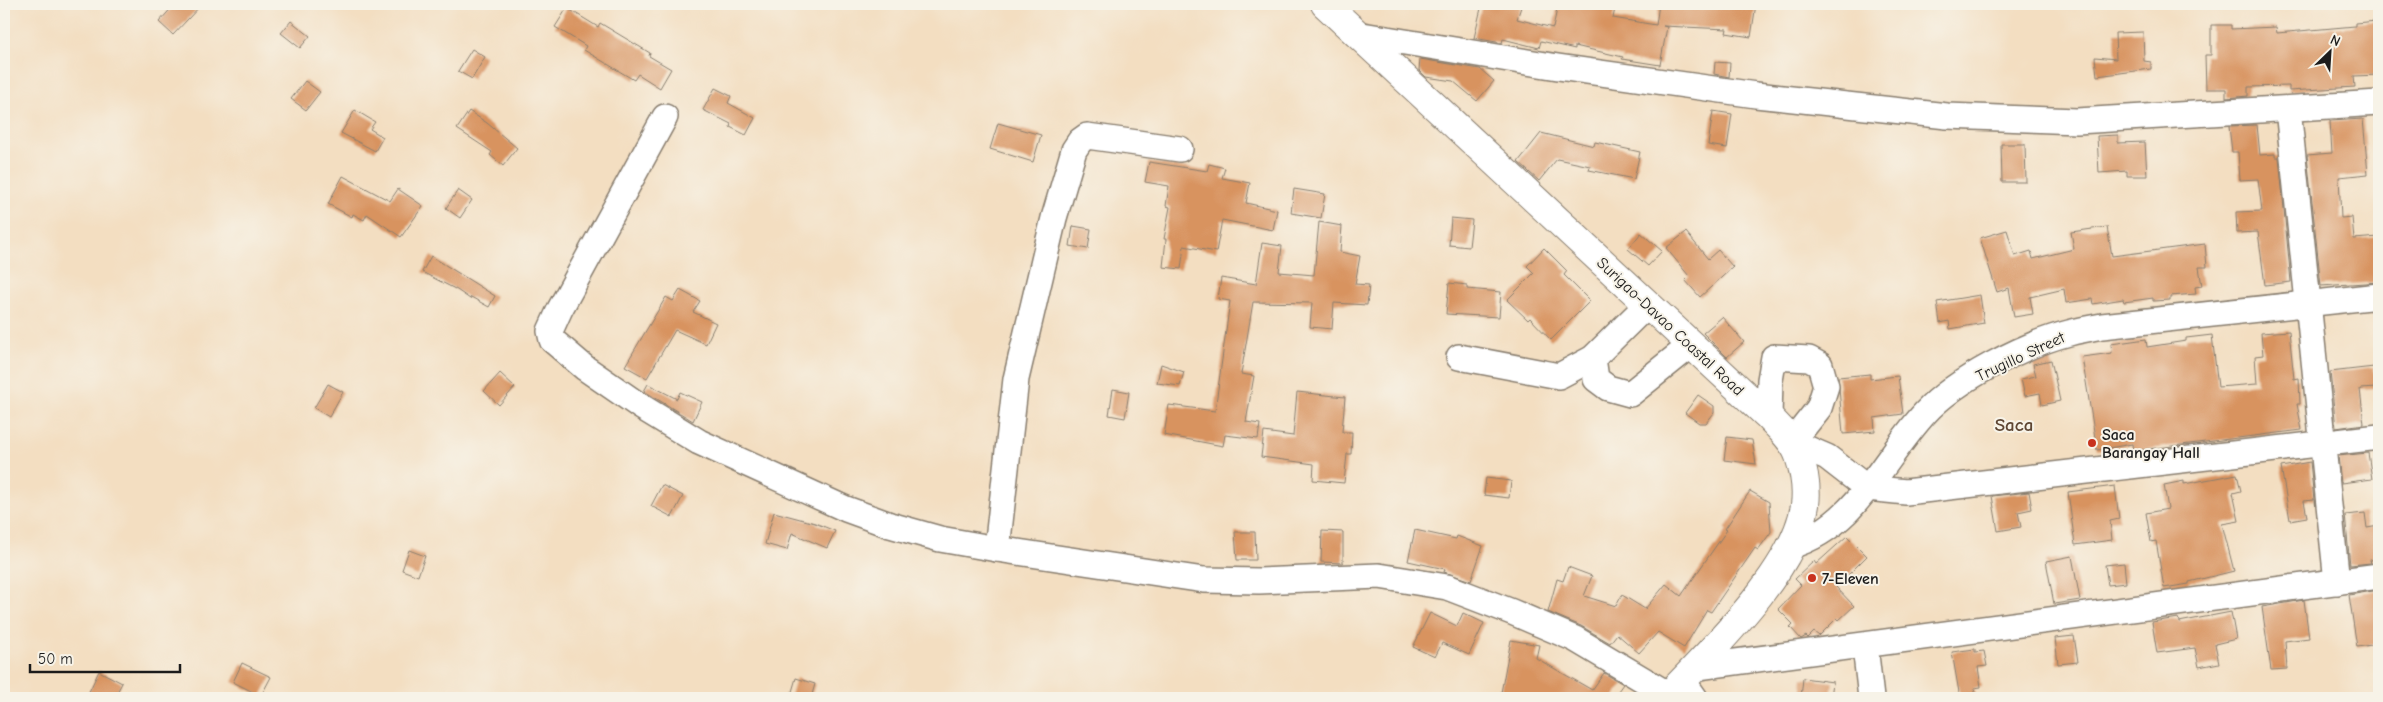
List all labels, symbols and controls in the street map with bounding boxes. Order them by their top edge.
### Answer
north arrow [2306,28,2356,78]
text: N [2328,31,2343,50]
street label: Surigao-Davao Coastal Road [1593,254,1748,400]
street label: Trugillo Street [1973,328,2068,385]
district label: Saca [1995,414,2033,436]
place label: Saca Barangay Hall [2102,426,2200,462]
marker: Saca Barangay Hall [2086,437,2098,449]
place label: 7-Eleven [1822,570,1879,588]
marker: 7-Eleven [1806,572,1818,584]
scale bar [30,642,180,674]
text: 50 m [38,650,73,668]

